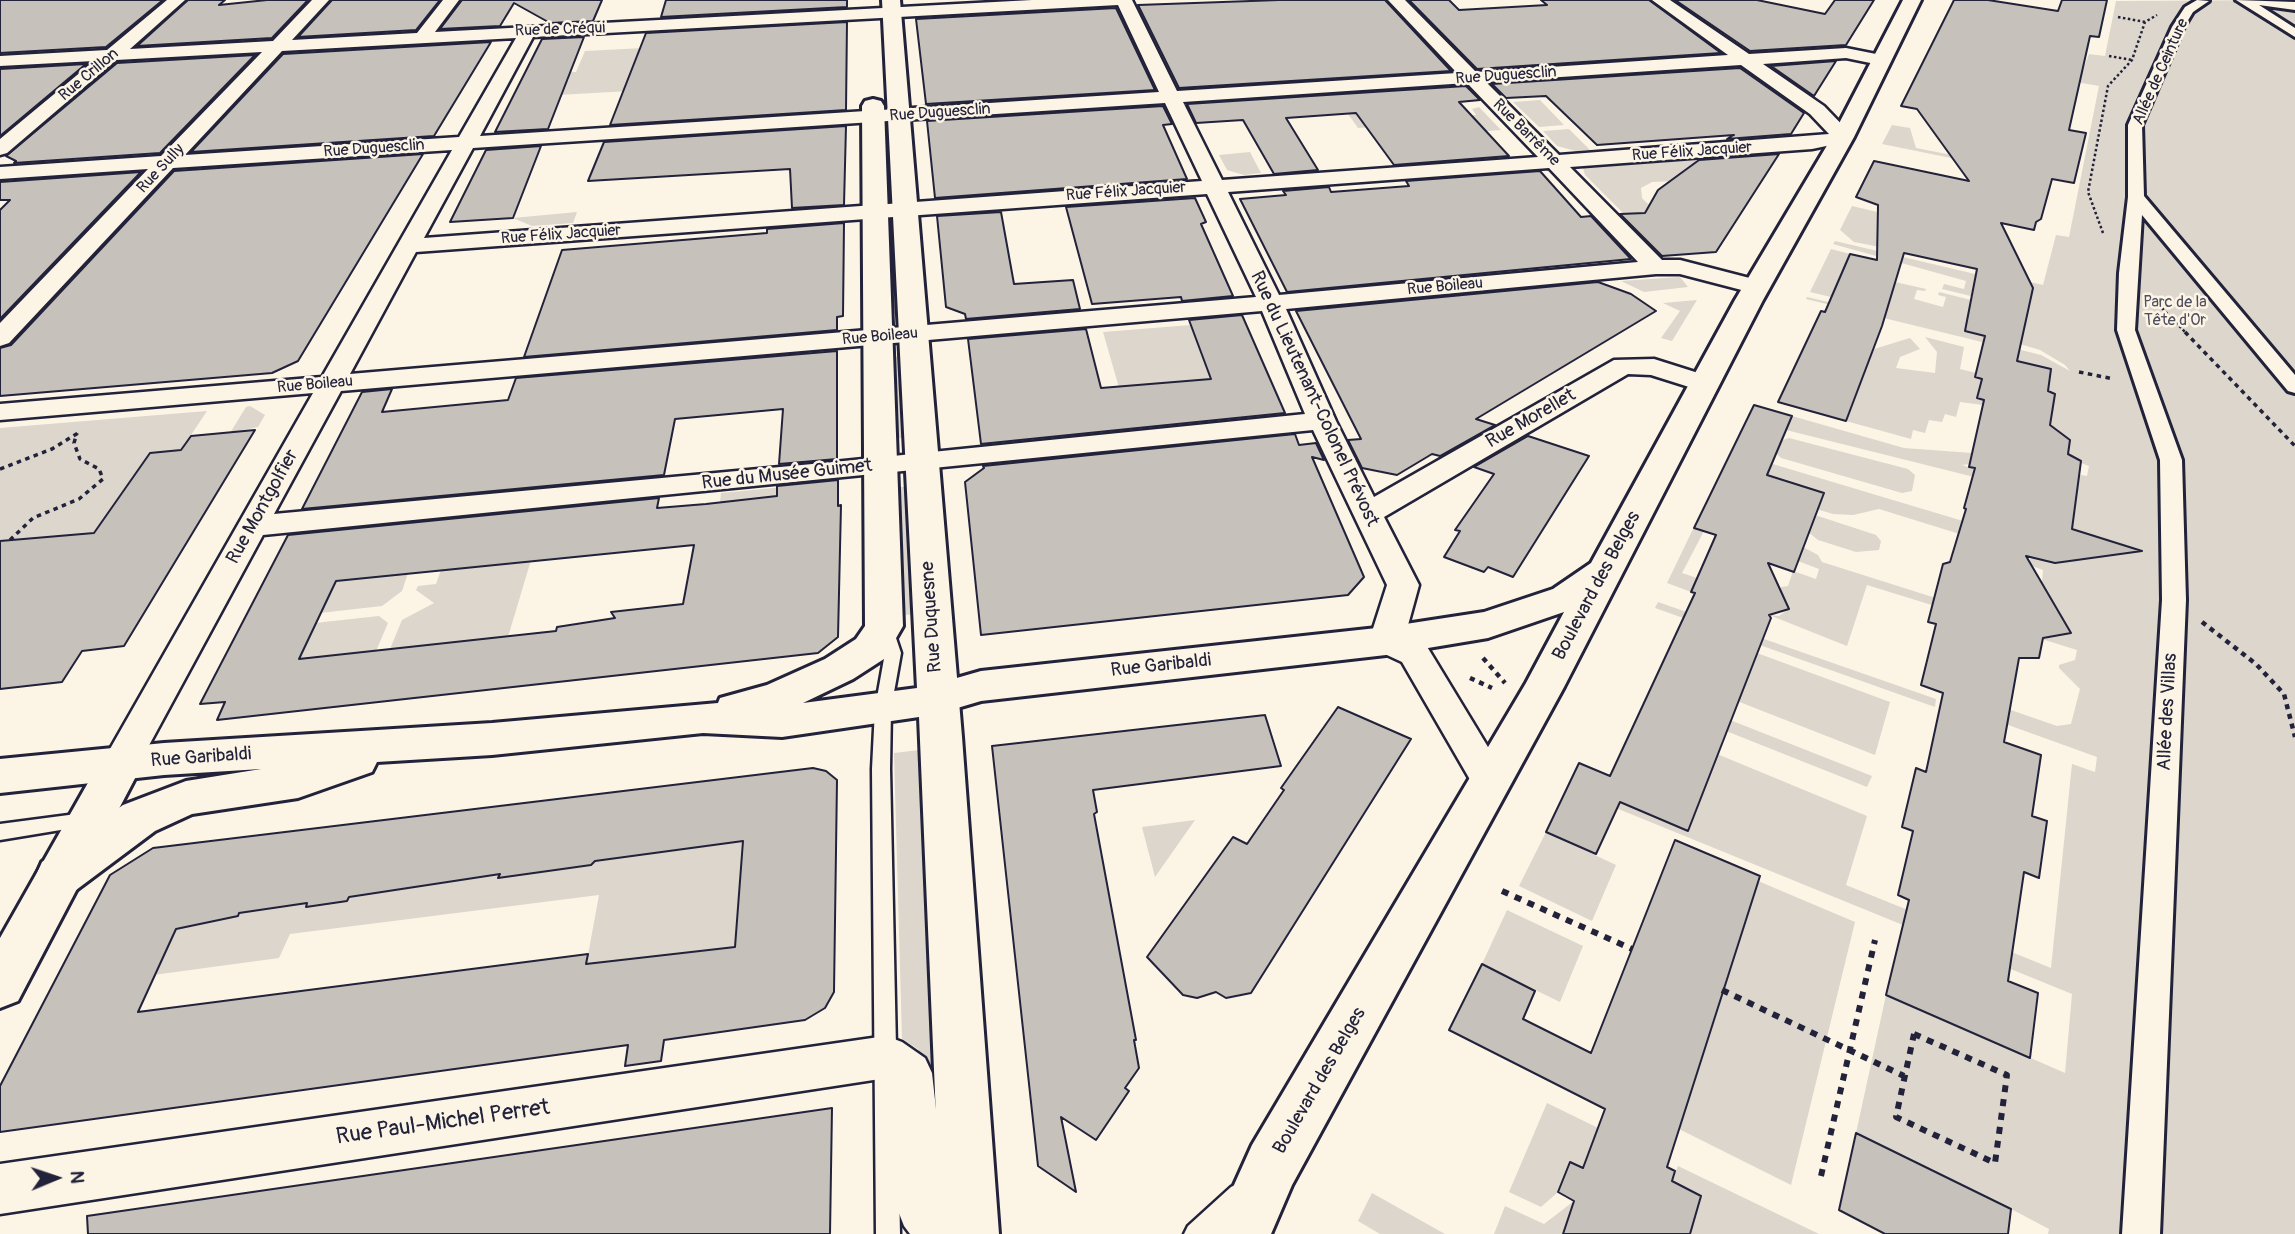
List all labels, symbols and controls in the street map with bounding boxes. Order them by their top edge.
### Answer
street label: Allée de Ceinture [2129,16,2193,128]
street label: Rue de Créqui [514,19,606,41]
street label: Rue Crillon [55,44,123,106]
street label: Rue Duguesclin [1455,63,1557,89]
street label: Rue Barrême [1488,95,1564,171]
street label: Rue Duguesclin [889,100,991,126]
street label: Rue Duguesclin [323,136,425,162]
street label: Rue Félix Jacquier [1631,138,1753,166]
street label: Rue Sully [133,140,189,198]
street label: Rue Félix Jacquier [1065,178,1187,206]
street label: Rue Félix Jacquier [500,221,622,249]
street label: Rue du Lieutenant-Colonel Prévost [1245,268,1383,530]
street label: Rue Boileau [1406,274,1484,300]
park label: Parc de la Tête d'Or [2143,293,2207,331]
street label: Rue Boileau [841,324,919,350]
street label: Rue Boileau [276,372,354,398]
street label: Rue Morellet [1482,384,1580,454]
street label: Rue Montgolfier [222,446,304,568]
street label: Rue du Musée Guimet [701,455,873,495]
street label: Boulevard des Belges [1548,508,1646,664]
street label: Rue Duquesne [917,561,947,673]
street label: Rue Garibaldi [1110,649,1212,683]
street label: Allée des Villas [2154,653,2182,771]
street label: Rue Garibaldi [150,743,252,773]
street label: Boulevard des Belges [1269,1004,1371,1158]
street label: Rue Paul-Michel Perret [334,1094,552,1152]
north arrow [21,1143,91,1213]
text: N [65,1170,89,1184]

